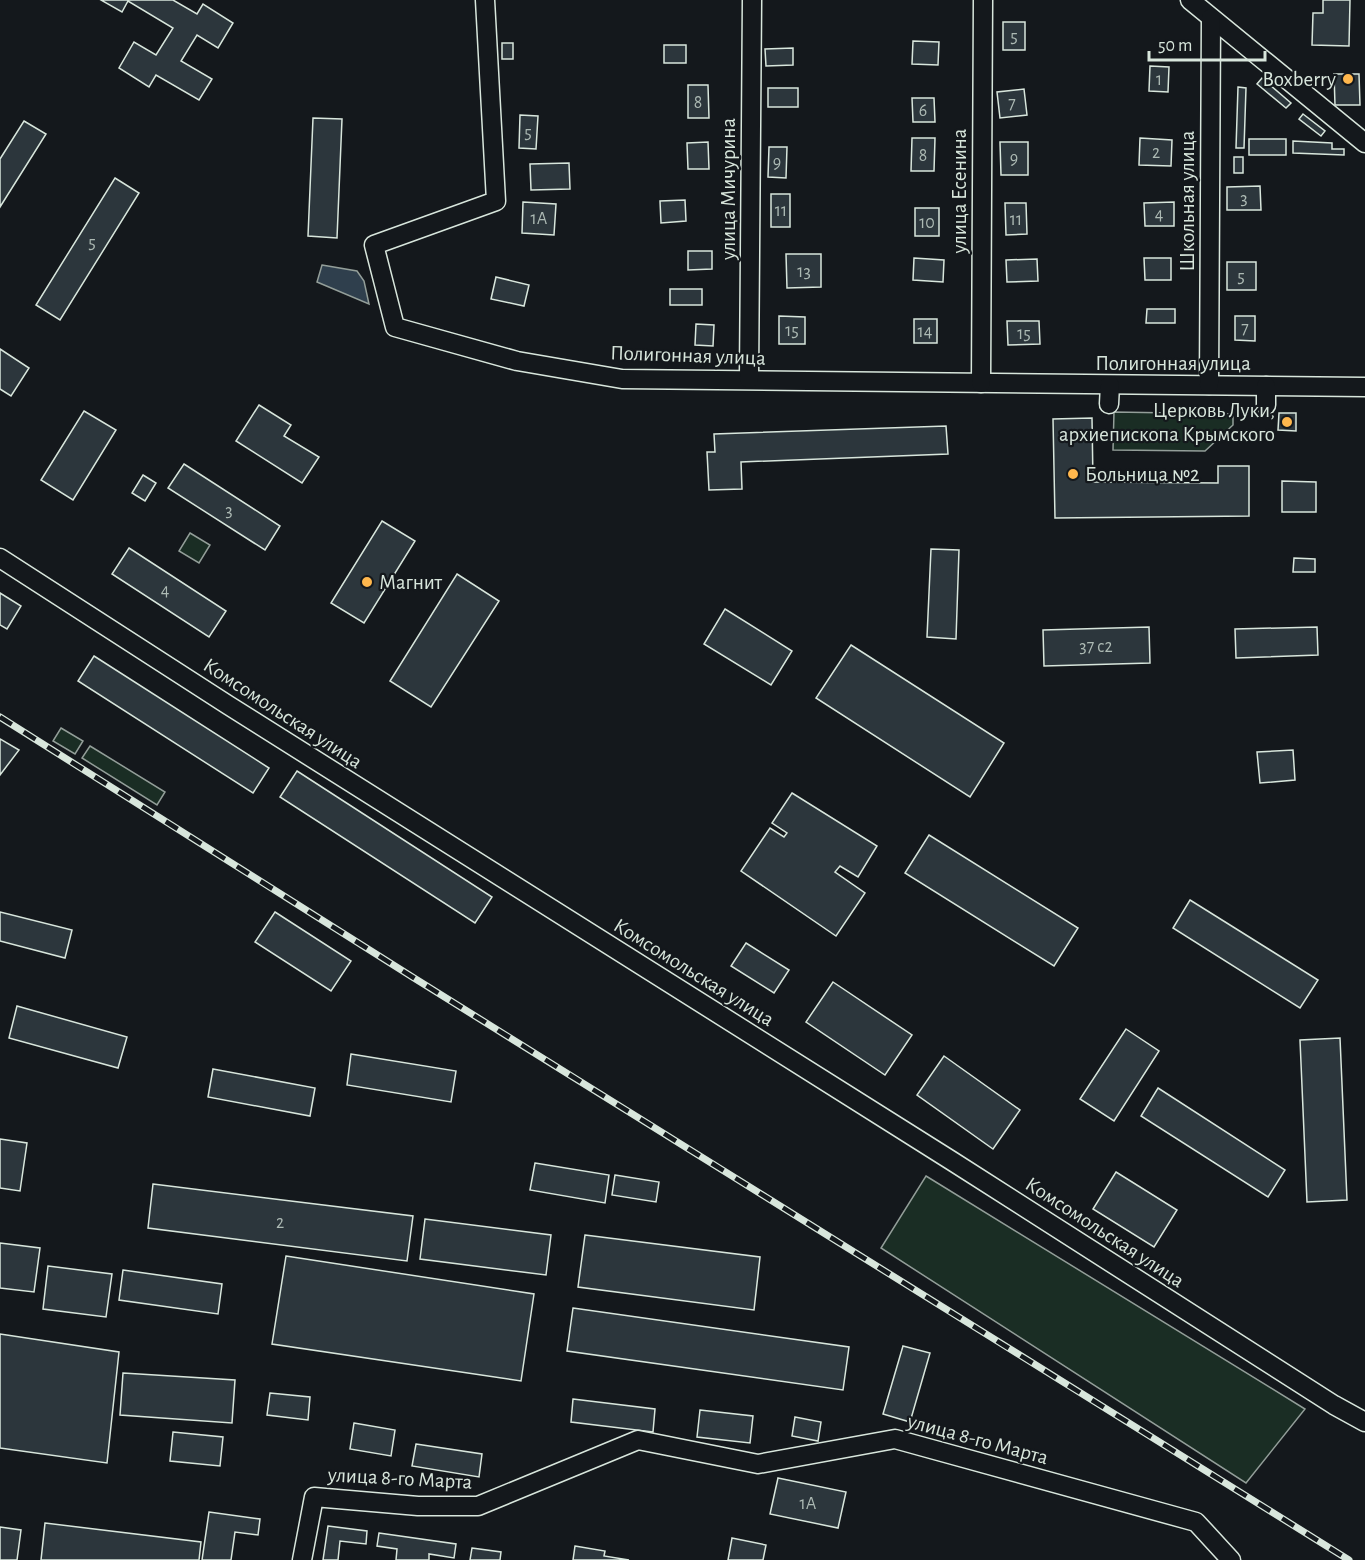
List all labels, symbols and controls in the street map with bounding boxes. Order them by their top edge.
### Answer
scale bar [1149,24,1264,62]
house number: 5 [1010,28,1018,46]
text: 50 m [1158,37,1192,55]
place label: Boxberry [1263,69,1336,90]
house number: 1 [1156,71,1162,89]
marker: Boxberry [1341,72,1355,86]
house number: 8 [694,94,702,112]
house number: 7 [1008,95,1016,113]
house number: 6 [919,102,927,120]
street label: улица Мичурина [718,117,739,261]
house number: 5 [524,124,532,142]
street label: улица Есенина [949,128,970,254]
street label: Школьная улица [1177,130,1198,271]
house number: 2 [1152,144,1160,162]
house number: 8 [919,147,927,165]
house number: 9 [1010,150,1018,168]
house number: 9 [773,154,781,172]
house number: 3 [1240,190,1248,208]
house number: 11 [775,202,787,220]
house number: 4 [1155,206,1164,224]
house number: 1А [531,210,548,228]
house number: 11 [1010,211,1022,229]
house number: 10 [919,214,935,232]
house number: 5 [88,234,96,252]
house number: 13 [797,263,811,281]
house number: 5 [1237,268,1245,286]
house number: 7 [1241,320,1249,338]
house number: 15 [785,322,799,340]
house number: 14 [918,323,933,341]
house number: 15 [1017,325,1031,343]
street label: Полигонная улица [610,342,767,369]
street label: Полигонная улица [1095,353,1251,374]
place label: Церковь Луки, архиепископа Крымского [1059,400,1275,445]
marker: Церковь Луки, архиепископа Крымского [1280,415,1294,429]
place label: Больница №2 [1085,464,1200,485]
marker: Больница №2 [1066,467,1080,481]
house number: 3 [225,502,233,520]
place label: Магнит [379,572,443,593]
marker: Магнит [360,575,374,589]
house number: 4 [161,582,170,600]
house number: 37 с2 [1079,638,1113,656]
street label: Комсомольская улица [200,654,366,773]
street label: Комсомольская улица [610,915,778,1030]
street label: Комсомольская улица [1022,1173,1188,1292]
house number: 2 [276,1214,284,1232]
street label: улица 8-го Марта [904,1410,1051,1468]
street label: улица 8-го Марта [326,1464,473,1493]
house number: 1А [800,1495,817,1513]

